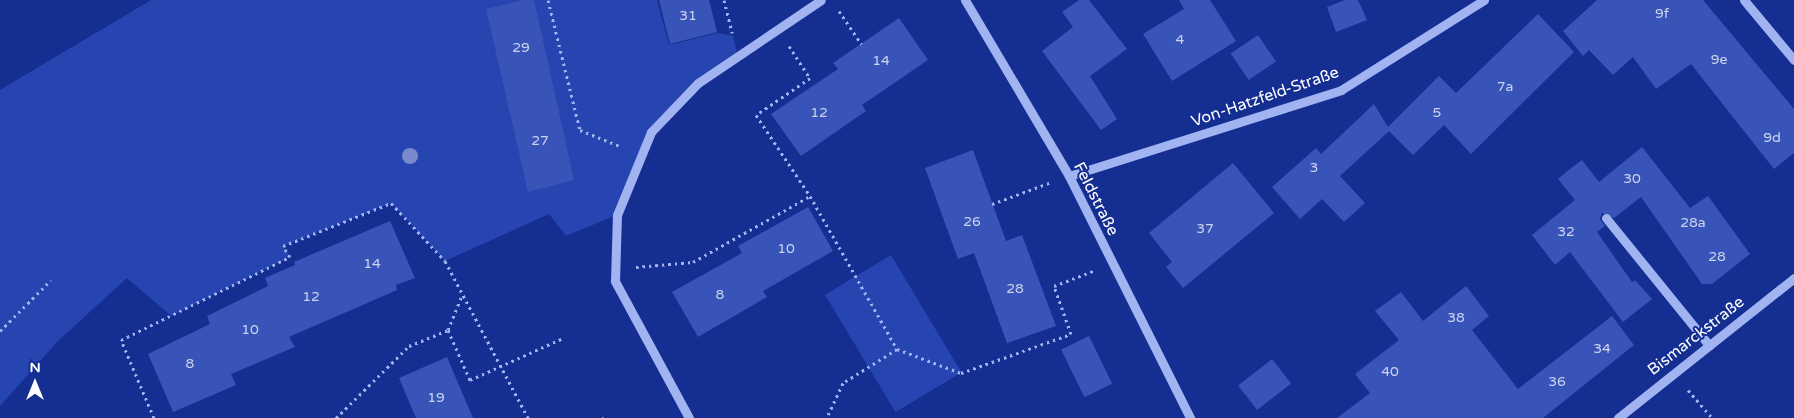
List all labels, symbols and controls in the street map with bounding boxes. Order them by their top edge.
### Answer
house number: 9f [1655,6,1669,22]
house number: 31 [679,8,697,24]
house number: 4 [1176,32,1184,48]
house number: 29 [512,40,530,56]
house number: 9e [1711,52,1727,68]
house number: 14 [872,53,890,69]
street label: Von-Hatzfeld-Straße [1189,63,1341,131]
house number: 7a [1497,79,1513,95]
house number: 12 [810,105,828,121]
house number: 5 [1433,105,1441,121]
house number: 9d [1763,130,1781,146]
house number: 27 [531,133,549,149]
street label: Feldstraße [1069,159,1123,239]
house number: 3 [1310,160,1318,176]
house number: 30 [1623,171,1641,187]
house number: 26 [963,214,981,230]
house number: 28a [1680,215,1706,231]
house number: 37 [1196,221,1214,237]
house number: 32 [1557,224,1575,240]
house number: 10 [777,241,795,257]
house number: 28 [1708,249,1726,265]
house number: 14 [363,256,381,272]
house number: 28 [1006,281,1024,297]
house number: 8 [716,287,724,303]
house number: 12 [302,289,320,305]
street label: Bismarckstraße [1644,292,1748,380]
house number: 38 [1447,310,1465,326]
house number: 10 [241,322,259,338]
house number: 34 [1593,341,1611,357]
house number: 8 [186,356,194,372]
north arrow [10,358,60,408]
text: N [29,359,41,376]
house number: 40 [1381,364,1399,380]
house number: 36 [1548,374,1566,390]
house number: 19 [427,390,445,406]

